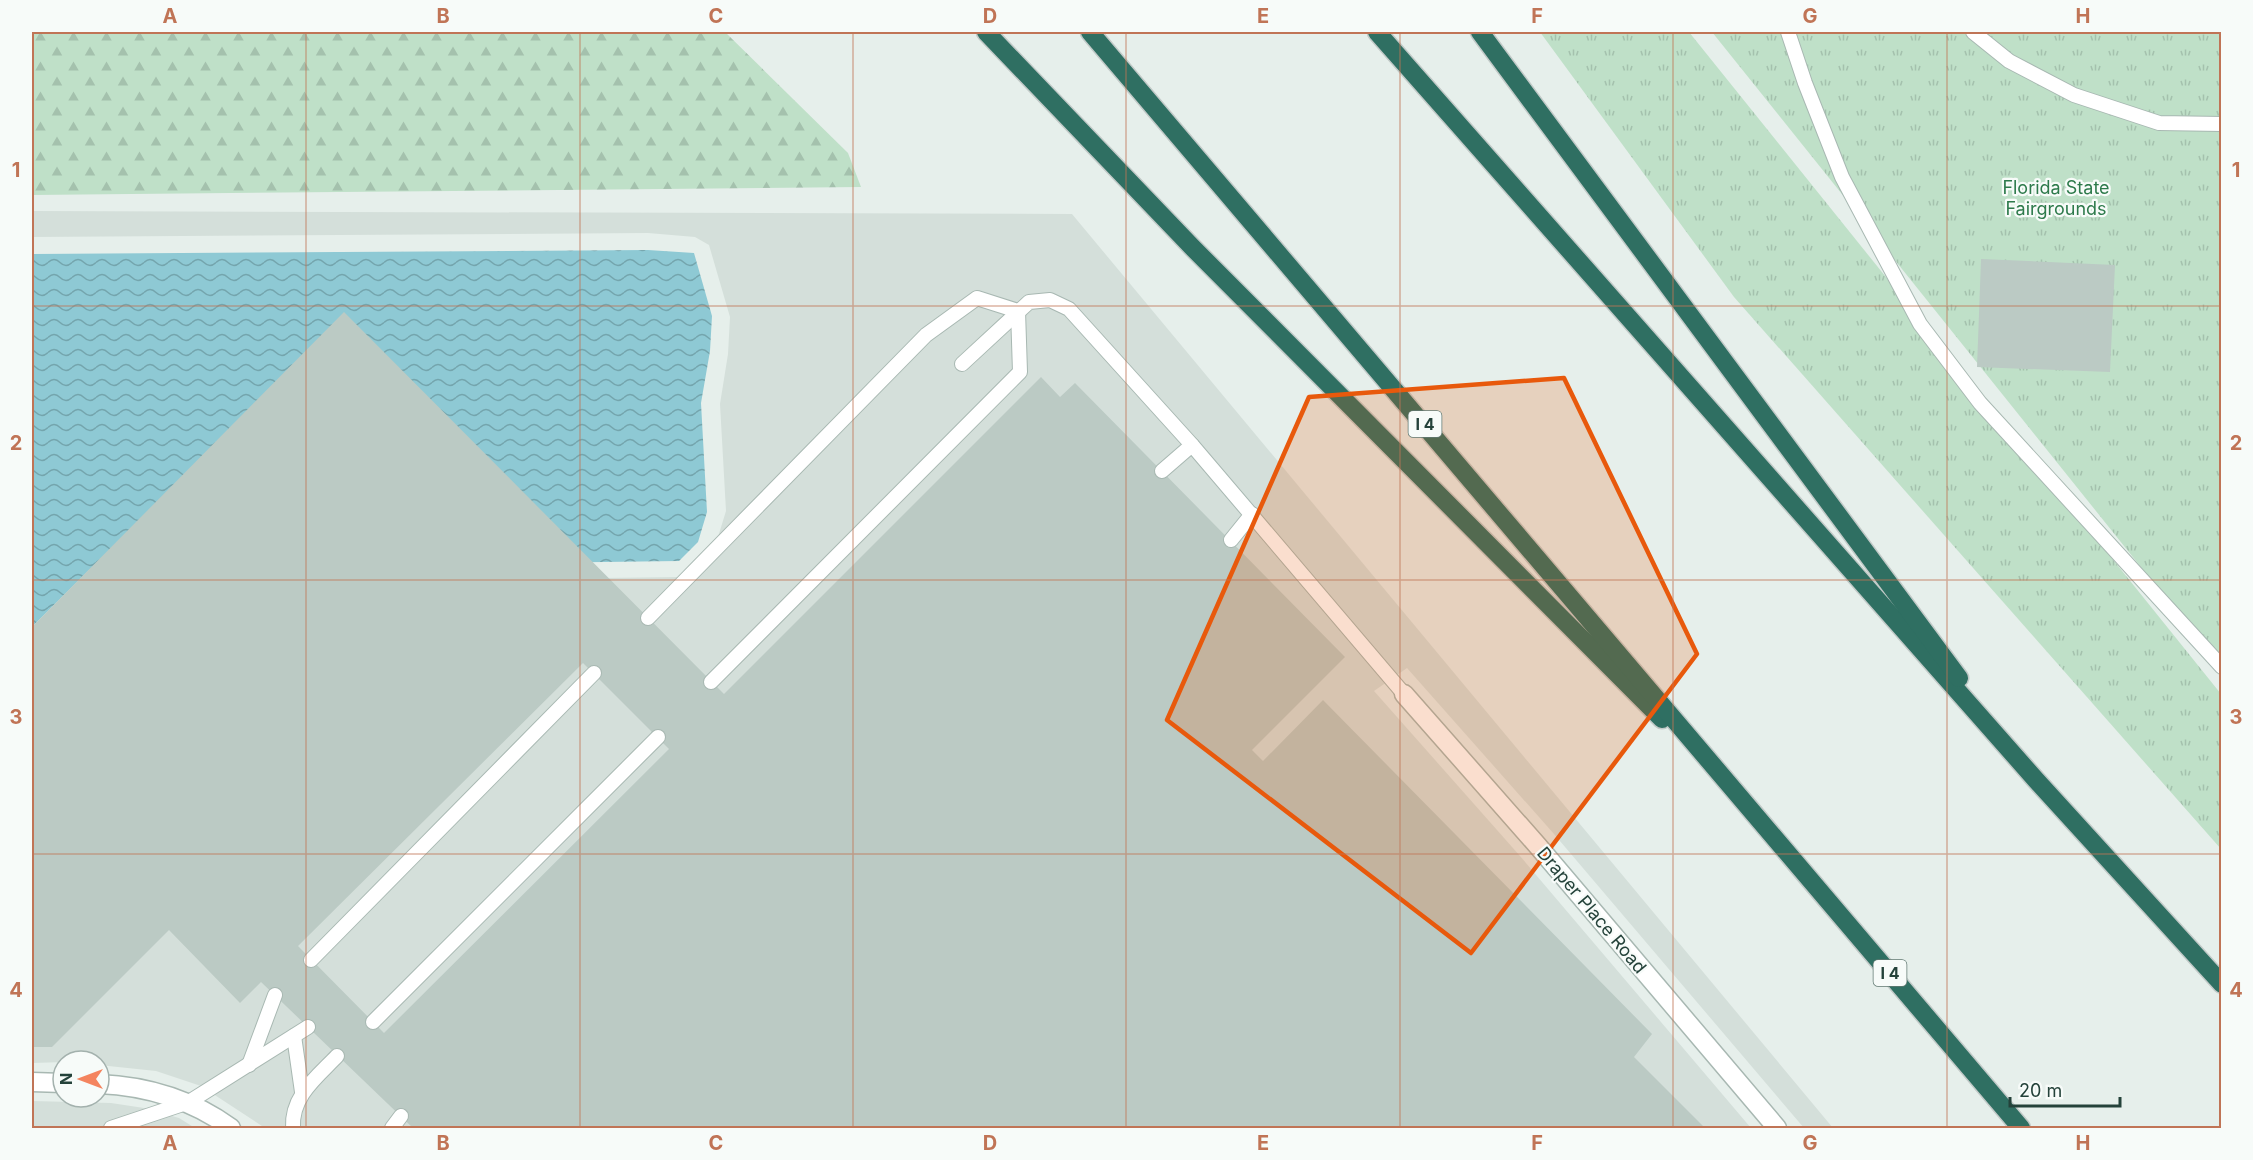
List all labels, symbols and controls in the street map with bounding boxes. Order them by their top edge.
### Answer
text: A [163,4,178,28]
text: B [436,4,450,28]
text: C [709,4,723,28]
text: D [983,4,997,28]
text: E [1257,4,1269,28]
text: F [1531,4,1543,28]
text: G [1802,4,1818,28]
text: H [2076,4,2090,28]
text: 1 [12,158,20,182]
text: 1 [2232,158,2240,182]
park label: Florida State Fairgrounds [2002,177,2110,219]
road number: I 4 [1408,411,1442,437]
text: 2 [10,431,22,455]
text: 2 [2230,431,2242,455]
text: 3 [10,705,22,729]
text: 3 [2230,705,2242,729]
street label: Draper Place Road [1533,843,1651,977]
road number: I 4 [1874,960,1906,986]
text: 4 [9,978,23,1002]
text: 4 [2229,978,2243,1002]
north arrow [51,1049,111,1109]
scale bar [2010,1070,2120,1108]
text: N [56,1073,76,1085]
text: 20 m [2019,1080,2062,1101]
text: A [163,1131,178,1155]
text: B [436,1131,450,1155]
text: C [709,1131,723,1155]
text: D [983,1131,997,1155]
text: E [1257,1131,1269,1155]
text: F [1531,1131,1543,1155]
text: G [1802,1131,1818,1155]
text: H [2076,1131,2090,1155]

